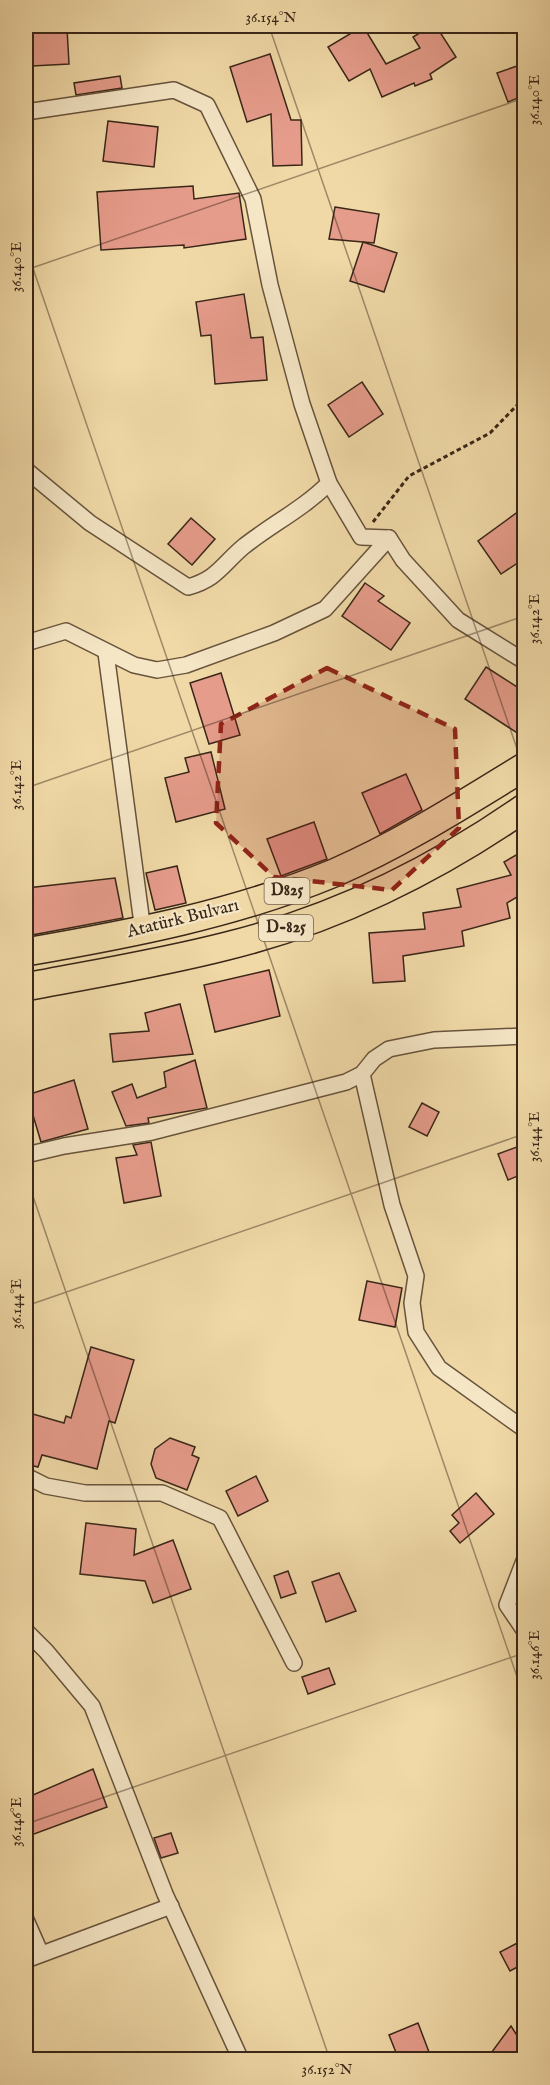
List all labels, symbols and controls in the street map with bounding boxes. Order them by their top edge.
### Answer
text: 36.154°N [245,8,297,27]
text: 36.140°E [525,75,544,125]
text: 36.140°E [7,242,26,292]
text: 36.142°E [525,594,544,644]
text: 36.142°E [7,760,26,810]
road number: D825 [264,878,310,904]
street label: Atatürk Bulvarı [124,894,242,944]
road number: D-825 [259,915,313,941]
text: 36.144°E [525,1112,544,1162]
text: 36.144°E [7,1279,26,1329]
text: 36.146°E [525,1630,544,1680]
text: 36.146°E [7,1797,26,1847]
text: 36.152°N [302,2060,352,2079]

